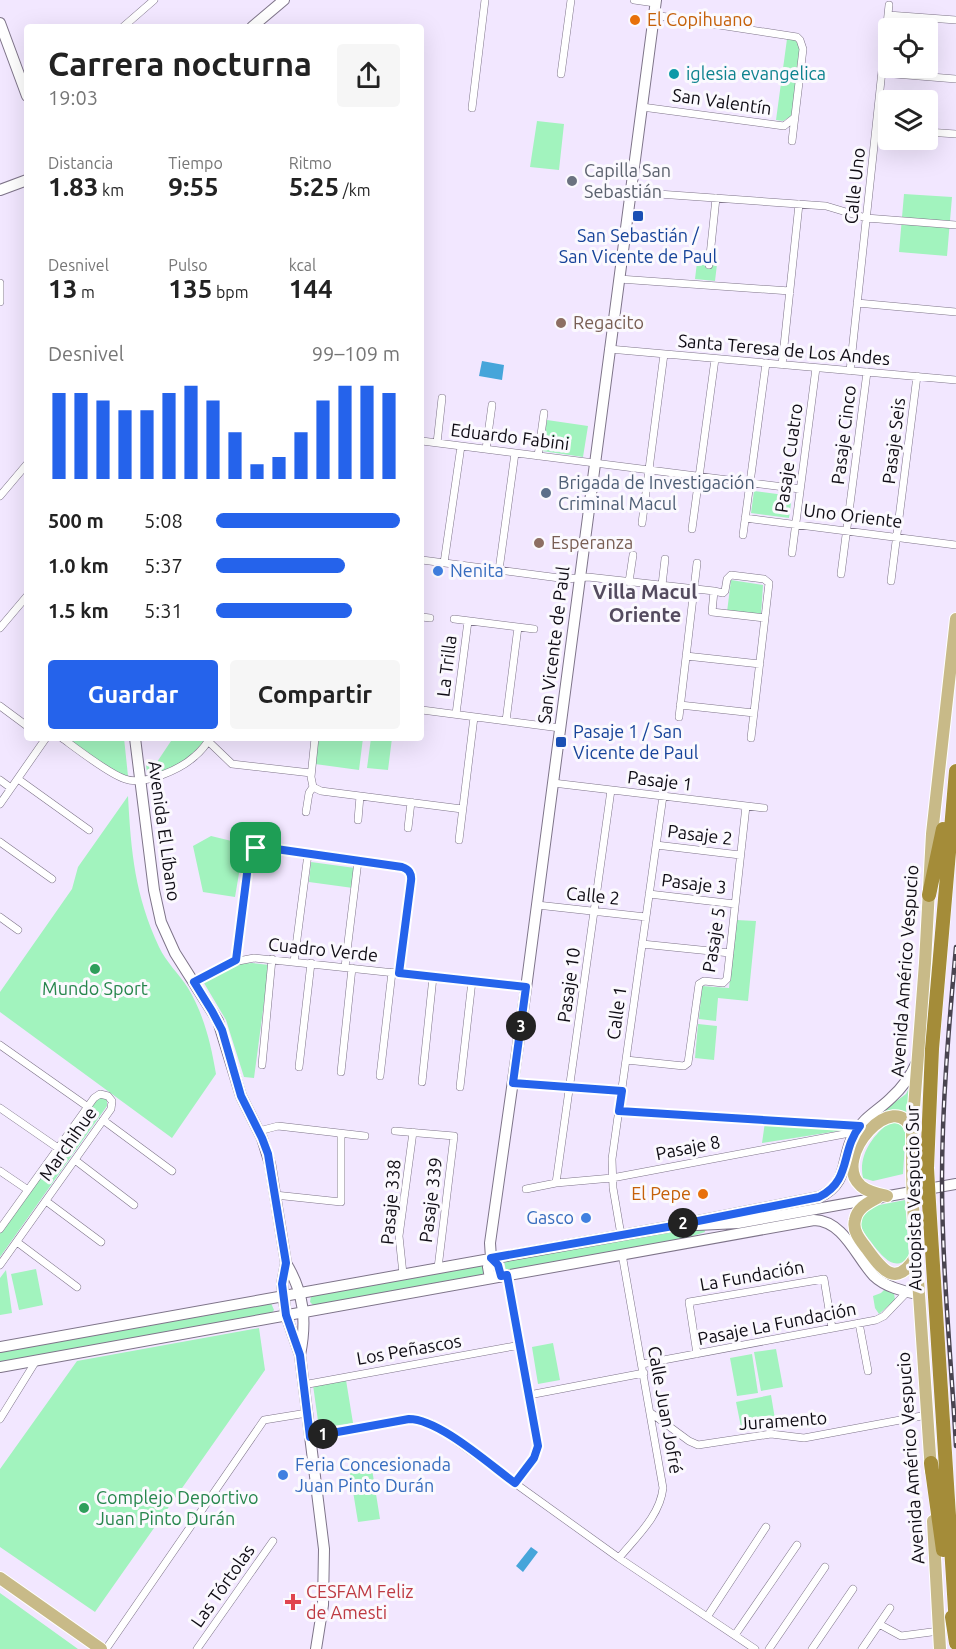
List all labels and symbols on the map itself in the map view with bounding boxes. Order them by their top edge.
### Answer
place label: El Copihuano [647,9,753,29]
marker: El Copihuano [628,13,642,27]
place label: iglesia evangelica [686,63,826,83]
marker: iglesia evangelica [667,67,681,81]
street label: San Valentín [671,84,773,118]
street label: Calle Uno [840,147,868,225]
place label: Capilla San Sebastián [584,160,671,201]
marker: Capilla San Sebastián [565,174,579,188]
marker: San Sebastián / San Vicente de Paul [631,209,645,223]
place label: San Sebastián / San Vicente de Paul [559,225,718,266]
place label: Regacito [573,312,644,332]
marker: Regacito [554,316,568,330]
street label: Santa Teresa de Los Andes [677,330,891,368]
street label: Pasaje Cinco [827,384,859,486]
street label: Pasaje Seis [878,396,908,485]
street label: Pasaje Cuatro [770,402,806,514]
street label: Eduardo Fabini [450,419,571,453]
place label: Brigada de Investigación Criminal Macul [558,472,755,513]
marker: Brigada de Investigación Criminal Macul [539,486,553,500]
street label: Uno Oriente [802,499,904,531]
place label: Esperanza [551,532,633,552]
marker: Esperanza [532,536,546,550]
place label: Nenita [450,560,504,580]
marker: Nenita [431,564,445,578]
street label: San Vicente de Paul [533,565,573,725]
district label: Villa Macul Oriente [593,580,697,626]
street label: La Trilla [432,634,460,698]
place label: Pasaje 1 / San Vicente de Paul [573,721,699,762]
marker: Pasaje 1 / San Vicente de Paul [554,735,568,749]
street label: Avenida El Líbano [145,759,185,902]
street label: Pasaje 1 [626,766,694,794]
street label: Pasaje 2 [666,820,734,848]
pin [230,822,281,873]
street label: Avenida Américo Vespucio [887,864,921,1078]
street label: Pasaje 3 [660,869,728,897]
street label: Calle 2 [565,882,621,908]
street label: Pasaje 5 [698,906,728,974]
street label: Cuadro Verde [267,933,379,965]
street label: Pasaje 10 [553,946,583,1024]
marker: Mundo Sport [88,962,102,976]
place label: Mundo Sport [42,978,148,998]
street label: Calle 1 [602,985,630,1041]
pin: 3 [506,1011,536,1041]
street label: Marchihue [35,1103,100,1184]
street label: Autopista Vespucio Sur [901,1105,925,1291]
street label: Pasaje 8 [654,1131,722,1163]
street label: Pasaje 339 [415,1156,445,1244]
street label: Pasaje 338 [376,1158,404,1246]
place label: El Pepe [631,1183,691,1203]
marker: El Pepe [696,1187,710,1201]
place label: Gasco [526,1207,574,1227]
pin: 2 [668,1208,698,1238]
marker: Gasco [579,1211,593,1225]
street label: La Fundación [698,1256,806,1294]
street label: Pasaje La Fundación [696,1298,858,1348]
street label: Los Peñascos [355,1330,463,1368]
street label: Calle Juan Jofré [645,1344,687,1475]
street label: Avenida Américo Vespucio [893,1351,927,1565]
street label: Juramento [738,1407,828,1433]
pin: 1 [308,1419,338,1449]
place label: Feria Concesionada Juan Pinto Durán [295,1454,451,1495]
marker: Feria Concesionada Juan Pinto Durán [276,1468,290,1482]
place label: Complejo Deportivo Juan Pinto Durán [96,1487,259,1528]
marker: Complejo Deportivo Juan Pinto Durán [77,1501,91,1515]
street label: Las Tórtolas [186,1540,258,1631]
place label: CESFAM Feliz de Amesti [306,1581,414,1622]
marker: CESFAM Feliz de Amesti [284,1593,302,1611]

